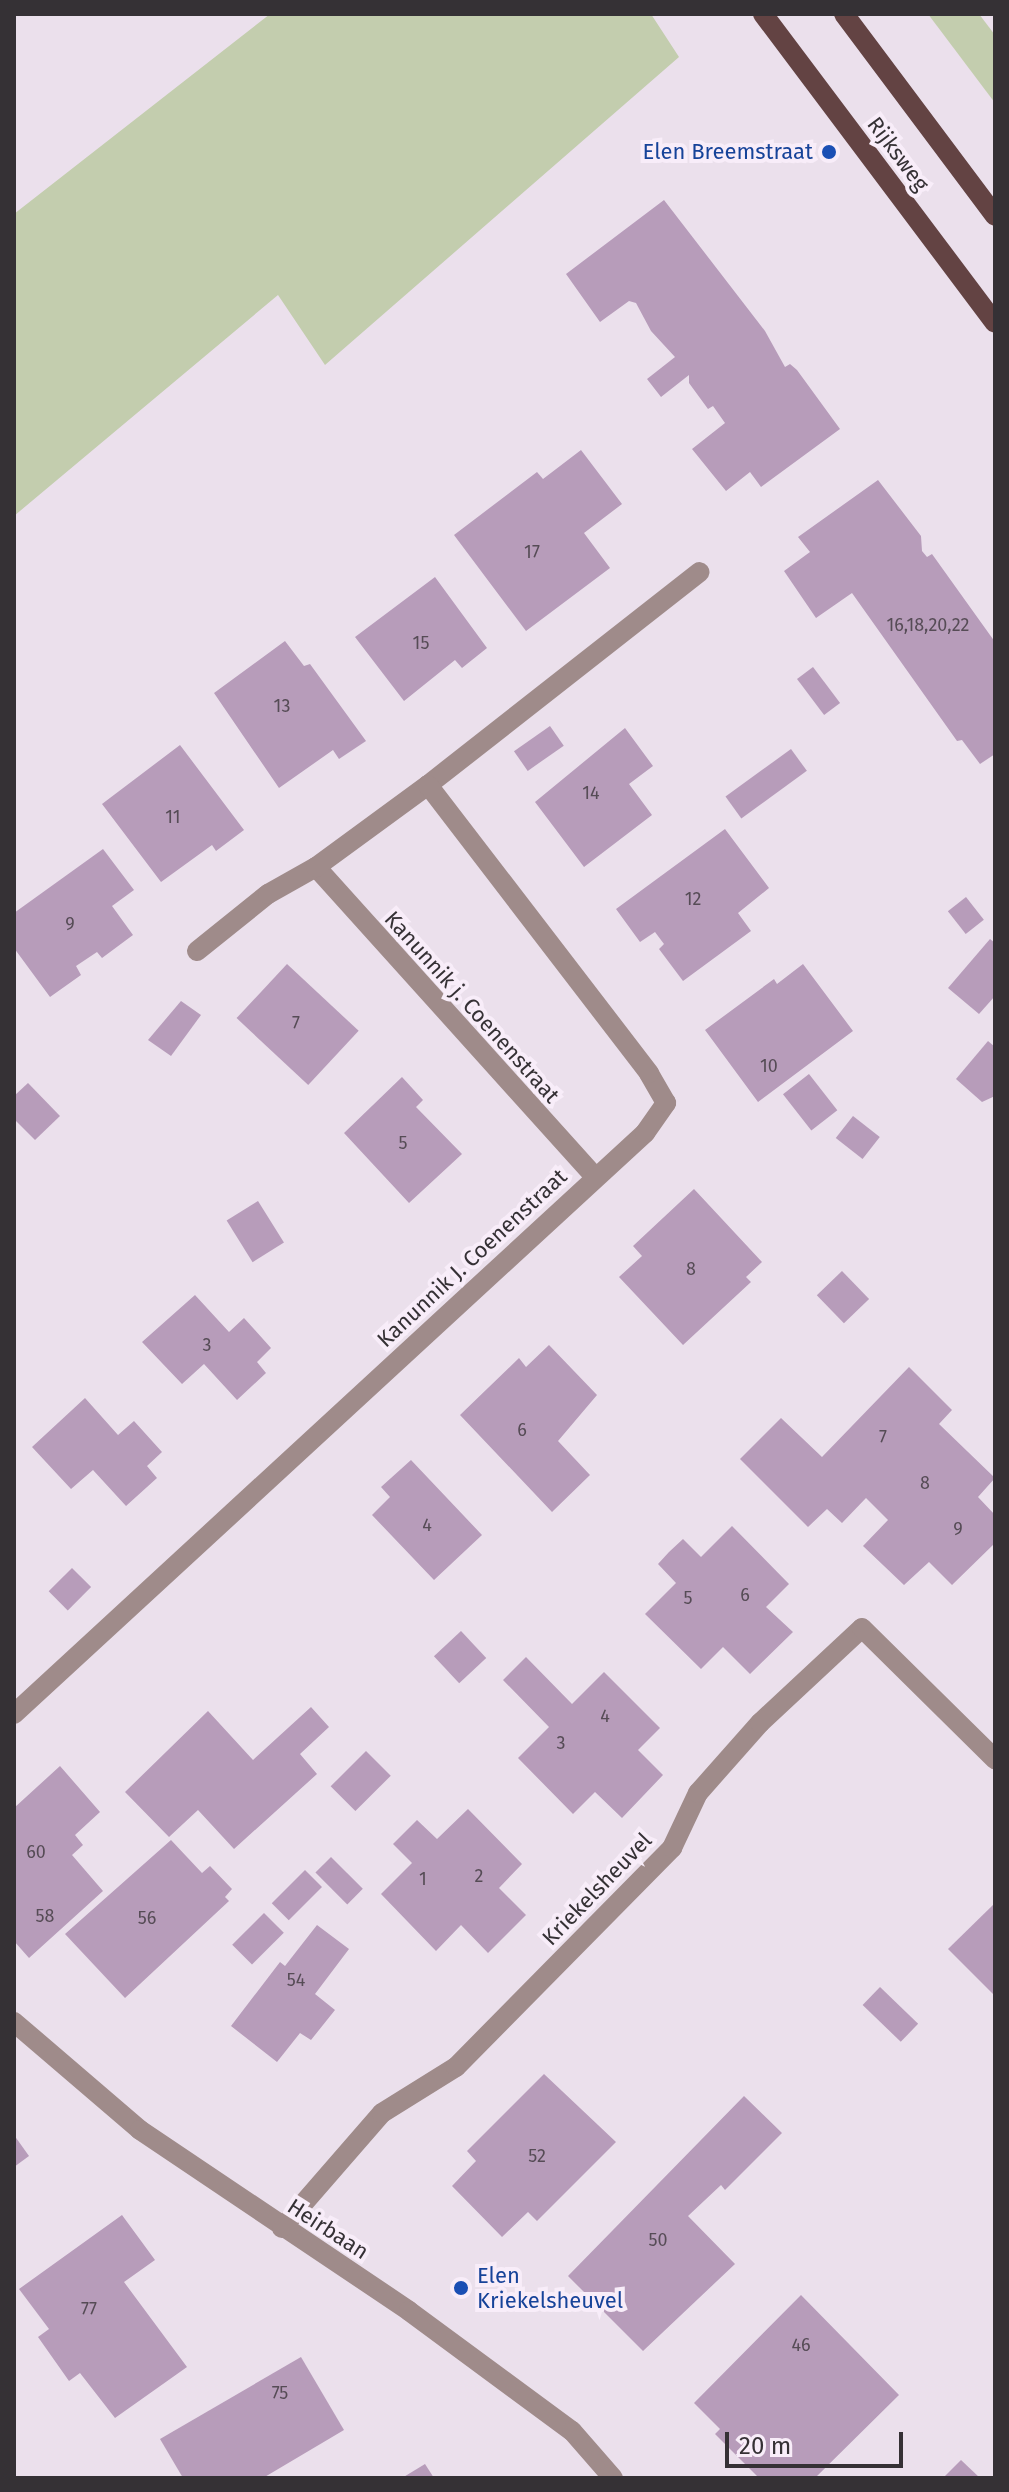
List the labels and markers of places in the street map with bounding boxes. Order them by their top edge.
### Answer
place label: Elen Breemstraat [643,139,813,165]
marker: Elen Breemstraat [820,143,838,161]
place label: Elen Kriekelsheuvel [477,2262,623,2314]
marker: Elen Kriekelsheuvel [452,2279,470,2297]

